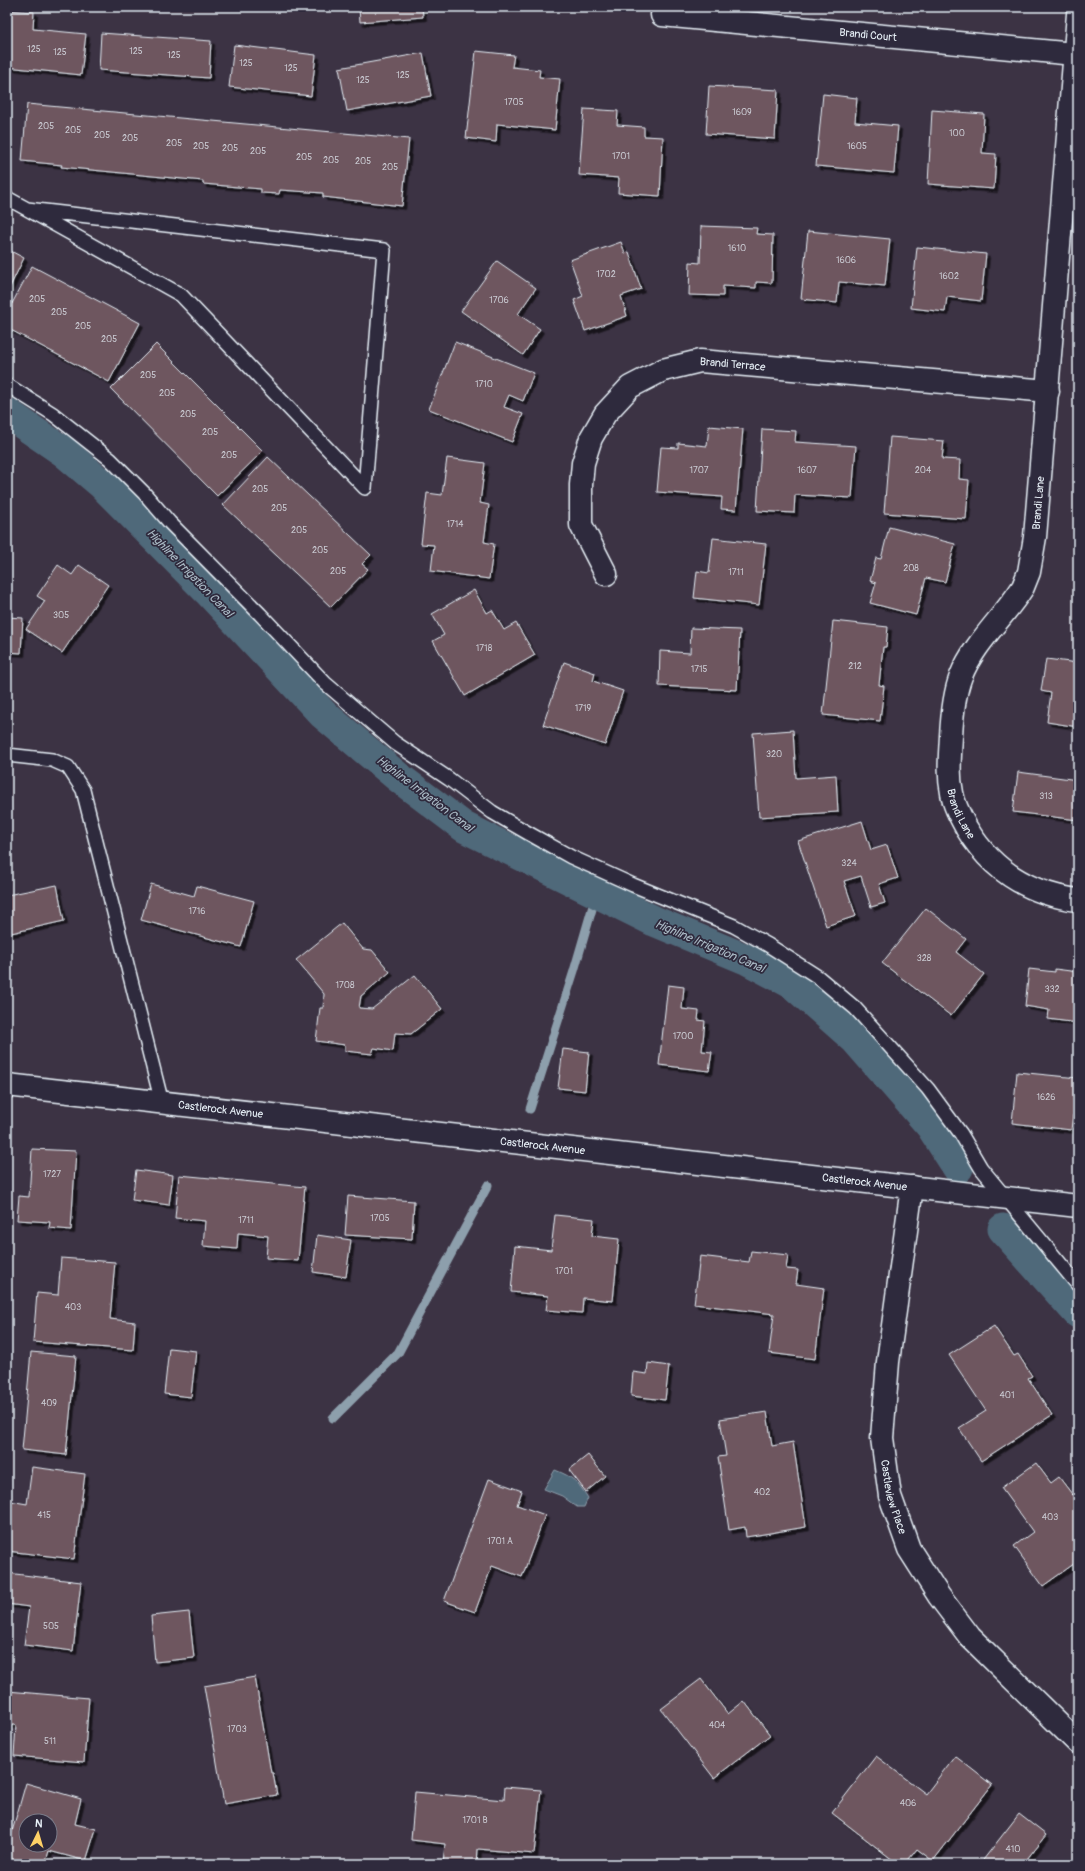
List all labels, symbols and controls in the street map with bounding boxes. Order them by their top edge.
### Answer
street label: Brandi Court [839,26,898,44]
house number: 125 [27,44,41,55]
house number: 125 [129,46,143,57]
house number: 125 [53,47,67,58]
house number: 125 [167,50,181,61]
house number: 125 [239,58,253,69]
house number: 125 [284,63,298,74]
house number: 125 [396,70,410,81]
house number: 125 [356,75,370,86]
house number: 1705 [504,97,524,108]
house number: 1609 [732,107,752,118]
house number: 205 [38,121,54,132]
house number: 205 [65,125,81,136]
house number: 100 [949,128,965,139]
house number: 205 [94,130,110,141]
house number: 205 [122,133,138,144]
house number: 205 [166,138,182,149]
house number: 205 [193,141,209,152]
house number: 1605 [847,141,867,152]
house number: 205 [222,143,238,154]
house number: 205 [250,146,266,157]
house number: 1701 [612,151,630,162]
house number: 205 [296,152,312,163]
house number: 205 [323,155,339,166]
house number: 205 [355,156,371,167]
house number: 205 [382,162,398,173]
house number: 1610 [728,243,746,254]
house number: 1606 [836,255,856,266]
house number: 1702 [596,269,616,280]
house number: 1602 [939,271,959,282]
house number: 205 [29,294,45,305]
house number: 1706 [489,295,509,306]
house number: 205 [51,307,67,318]
house number: 205 [75,321,91,332]
house number: 205 [101,334,117,345]
street label: Brandi Terrace [699,355,767,374]
house number: 205 [140,370,156,381]
house number: 1710 [475,379,493,390]
house number: 205 [159,388,175,399]
house number: 205 [180,409,196,420]
house number: 205 [202,427,218,438]
house number: 205 [221,450,237,461]
house number: 1707 [689,465,709,476]
house number: 1607 [797,465,817,476]
house number: 204 [915,465,932,476]
street label: Brandi Lane [1030,475,1047,530]
house number: 205 [252,484,268,495]
house number: 205 [271,503,287,514]
house number: 1714 [446,519,464,530]
house number: 205 [291,525,307,536]
water label: Highline Irrigation Canal [143,526,237,622]
house number: 205 [312,545,328,556]
house number: 208 [903,563,919,574]
house number: 205 [330,566,346,577]
house number: 1711 [728,567,744,578]
house number: 305 [53,610,69,621]
house number: 1718 [476,643,493,654]
house number: 212 [848,661,862,672]
house number: 1715 [691,664,707,675]
house number: 1719 [575,703,592,714]
house number: 320 [766,749,782,760]
water label: Highline Irrigation Canal [373,753,477,836]
street label: Brandi Lane [944,788,978,842]
house number: 313 [1039,791,1053,802]
house number: 324 [841,858,857,869]
house number: 1716 [188,906,206,917]
water label: Highline Irrigation Canal [653,917,768,977]
house number: 328 [917,953,932,964]
house number: 1708 [336,980,355,991]
house number: 332 [1044,984,1060,995]
house number: 1700 [673,1031,693,1042]
house number: 1626 [1036,1092,1056,1103]
street label: Castlerock Avenue [177,1098,264,1121]
street label: Castlerock Avenue [499,1135,586,1157]
house number: 1727 [43,1169,61,1180]
street label: Castlerock Avenue [821,1171,908,1194]
house number: 1705 [370,1213,390,1224]
house number: 1711 [238,1215,254,1226]
house number: 1701 [555,1266,573,1277]
house number: 403 [65,1302,81,1313]
house number: 401 [1000,1390,1014,1401]
house number: 409 [41,1398,57,1409]
street label: Castleview Place [878,1459,909,1536]
house number: 402 [754,1487,770,1498]
house number: 415 [37,1510,51,1521]
house number: 403 [1042,1512,1058,1523]
house number: 1701 A [487,1536,513,1547]
house number: 505 [43,1621,59,1632]
house number: 404 [709,1720,726,1731]
house number: 1703 [227,1724,247,1735]
house number: 511 [44,1736,56,1747]
house number: 406 [900,1798,916,1809]
north arrow [18,1813,58,1853]
house number: 1701 B [463,1815,488,1826]
text: N [35,1817,44,1830]
house number: 410 [1006,1844,1020,1855]

